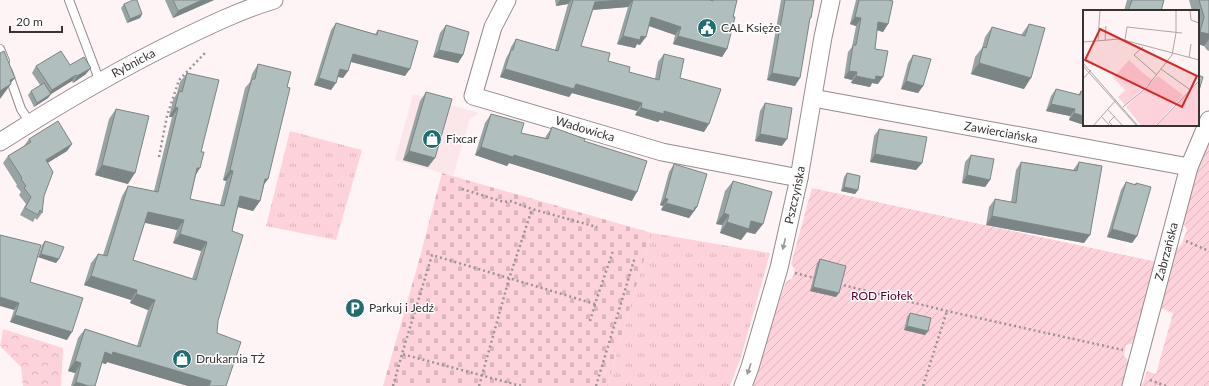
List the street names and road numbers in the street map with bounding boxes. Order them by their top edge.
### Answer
street label: Rybnicka [109,45,158,81]
street label: Wadowicka [554,113,617,145]
street label: Zawierciańska [963,118,1039,146]
street label: Pszczyńska [781,165,808,225]
street label: Zabrzańska [1151,221,1181,282]

